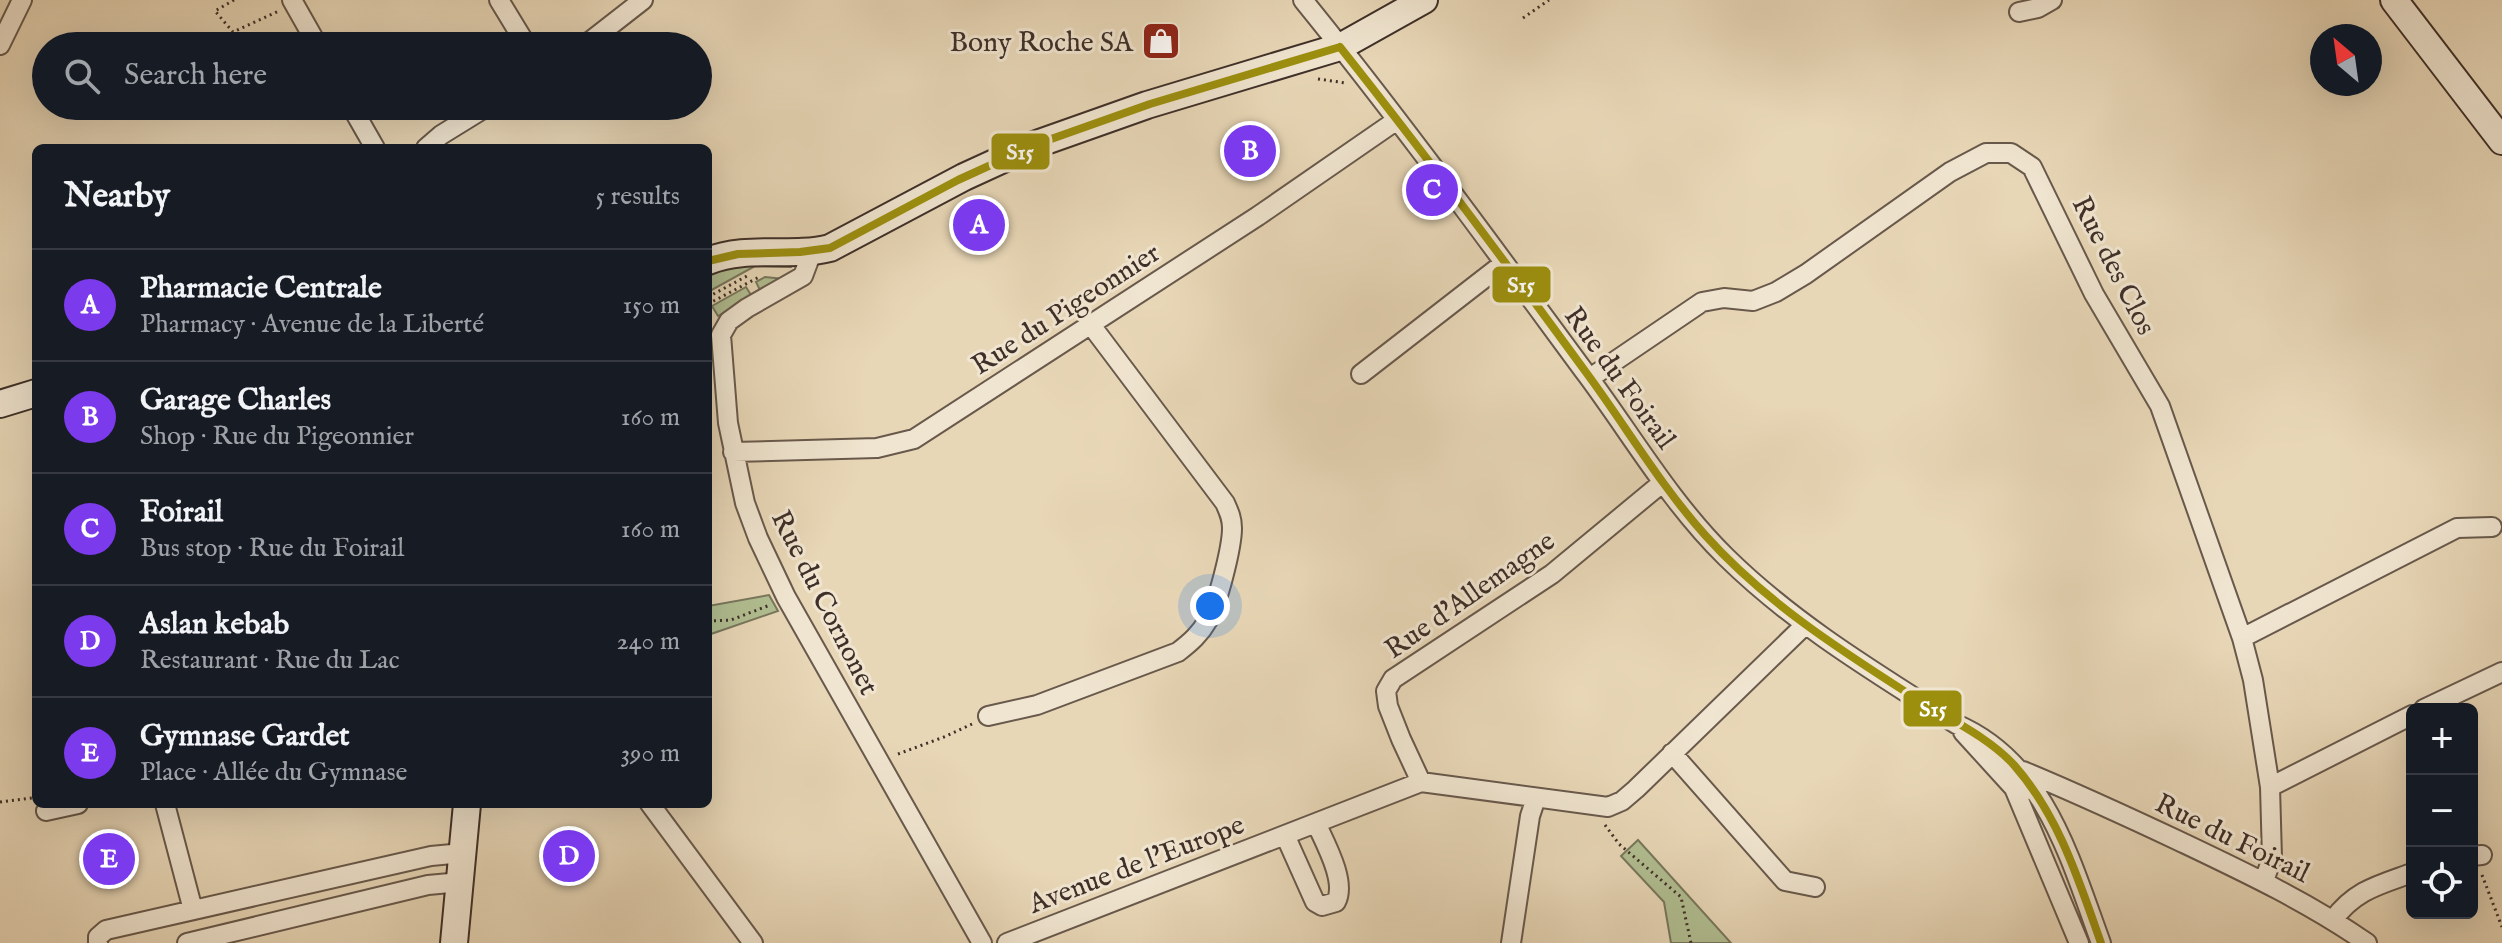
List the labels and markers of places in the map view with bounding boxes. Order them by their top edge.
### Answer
shop icon: Bony Roche SA [1140,20,1182,62]
place label: Bony Roche SA [950,26,1134,61]
pin: B [1224,121,1276,181]
pin: C [1406,160,1458,220]
pin: A [953,195,1005,255]
pin: D [543,826,595,886]
pin: E [83,829,135,889]

